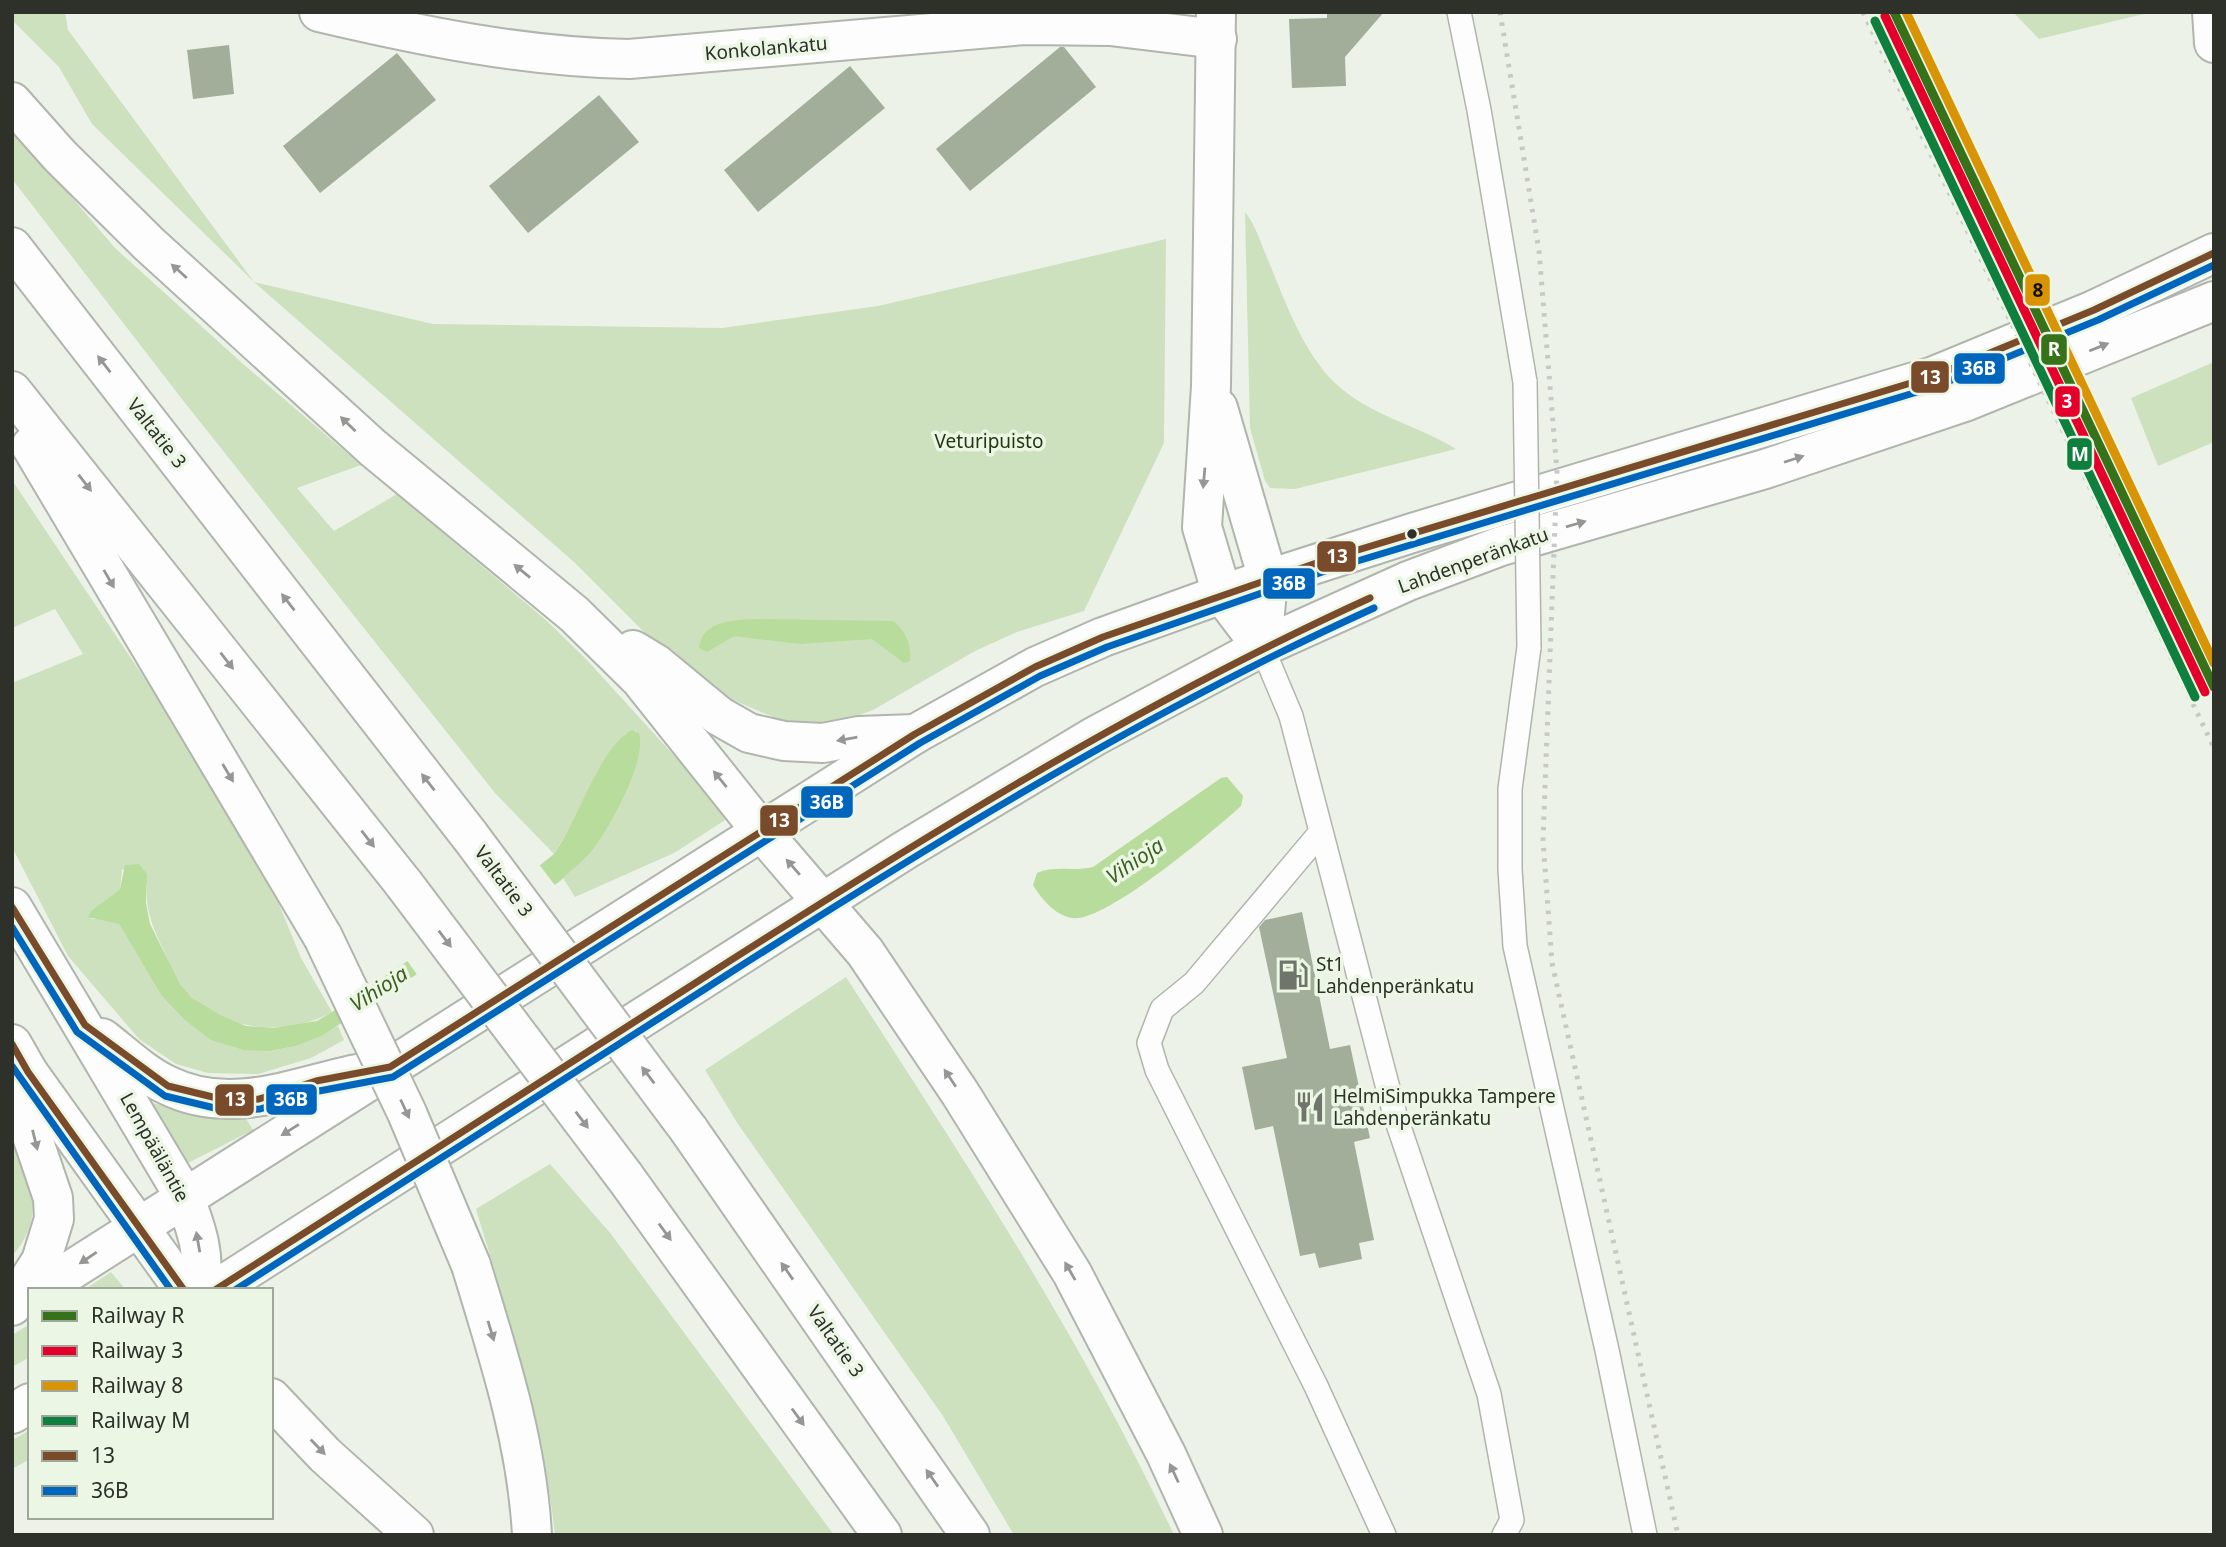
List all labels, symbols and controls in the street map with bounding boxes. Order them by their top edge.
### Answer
street label: Konkolankatu [703,30,829,66]
one-way arrow [171,264,188,280]
line badge: 8 [2024,273,2051,307]
text: 8 [2033,277,2044,303]
line badge: R [2040,333,2068,366]
text: R [2048,336,2061,362]
one-way arrow [2089,342,2110,353]
line badge: 36B [1953,352,2006,385]
text: 36B [1962,355,1996,381]
one-way arrow [96,356,111,374]
line badge: 13 [1910,360,1950,394]
text: 13 [1919,364,1941,390]
line badge: 3 [2054,385,2081,418]
text: 3 [2062,388,2073,414]
street label: Valtatie 3 [121,393,193,473]
one-way arrow [340,417,357,433]
park label: Veturipuisto [935,428,1043,454]
line badge: M [2066,437,2093,471]
text: M [2071,441,2089,467]
one-way arrow [1783,453,1804,464]
one-way arrow [1198,467,1209,489]
one-way arrow [78,473,93,491]
one-way arrow [1566,519,1587,529]
street label: Lahdenperänkatu [1394,521,1552,599]
unlabelled marker [1405,527,1419,541]
line badge: 13 [1316,540,1357,573]
text: 13 [1326,543,1348,569]
one-way arrow [513,563,531,578]
line badge: 36B [1262,567,1316,600]
one-way arrow [103,569,115,588]
text: 36B [1272,570,1306,596]
one-way arrow [282,593,296,611]
one-way arrow [219,651,234,669]
one-way arrow [836,734,858,745]
one-way arrow [221,763,233,783]
one-way arrow [712,770,727,788]
one-way arrow [421,773,435,791]
line badge: 36B [800,785,854,819]
text: 36B [810,789,844,815]
line badge: 13 [759,804,799,837]
text: 13 [768,807,790,833]
one-way arrow [361,830,375,848]
water label: Vihioja [1100,831,1169,890]
street label: Valtatie 3 [469,840,539,922]
one-way arrow [785,858,801,875]
one-way arrow [438,929,453,947]
place label: St1 Lahdenperänkatu [1316,951,1474,999]
fuel station icon: St1 Lahdenperänkatu [1276,958,1310,992]
water label: Vihioja [344,959,413,1017]
one-way arrow [641,1066,655,1085]
one-way arrow [944,1068,957,1087]
line badge: 13 [214,1083,255,1117]
line badge: 36B [265,1083,318,1116]
place label: HelmiSimpukka Tampere Lahdenperänkatu [1333,1083,1556,1131]
text: 13 [224,1086,246,1112]
text: 36B [274,1086,308,1112]
street label: Lempääläntie [114,1088,196,1206]
restaurant icon: HelmiSimpukka Tampere Lahdenperänkatu [1293,1090,1327,1124]
one-way arrow [399,1099,411,1119]
one-way arrow [575,1111,589,1129]
one-way arrow [281,1123,300,1136]
one-way arrow [30,1129,41,1151]
one-way arrow [658,1223,672,1241]
one-way arrow [192,1231,203,1253]
one-way arrow [79,1251,98,1264]
one-way arrow [1064,1261,1076,1280]
one-way arrow [780,1262,794,1280]
legend [28,1288,273,1519]
street label: Valtatie 3 [802,1300,870,1382]
text: Railway R [91,1301,184,1329]
one-way arrow [486,1320,496,1341]
text: Railway 3 [91,1336,183,1364]
text: Railway 8 [91,1371,183,1399]
text: Railway M [91,1406,190,1434]
one-way arrow [791,1408,805,1426]
one-way arrow [310,1439,327,1456]
text: 13 [91,1441,115,1469]
one-way arrow [1169,1463,1180,1483]
one-way arrow [925,1469,939,1487]
text: 36B [91,1476,129,1504]

